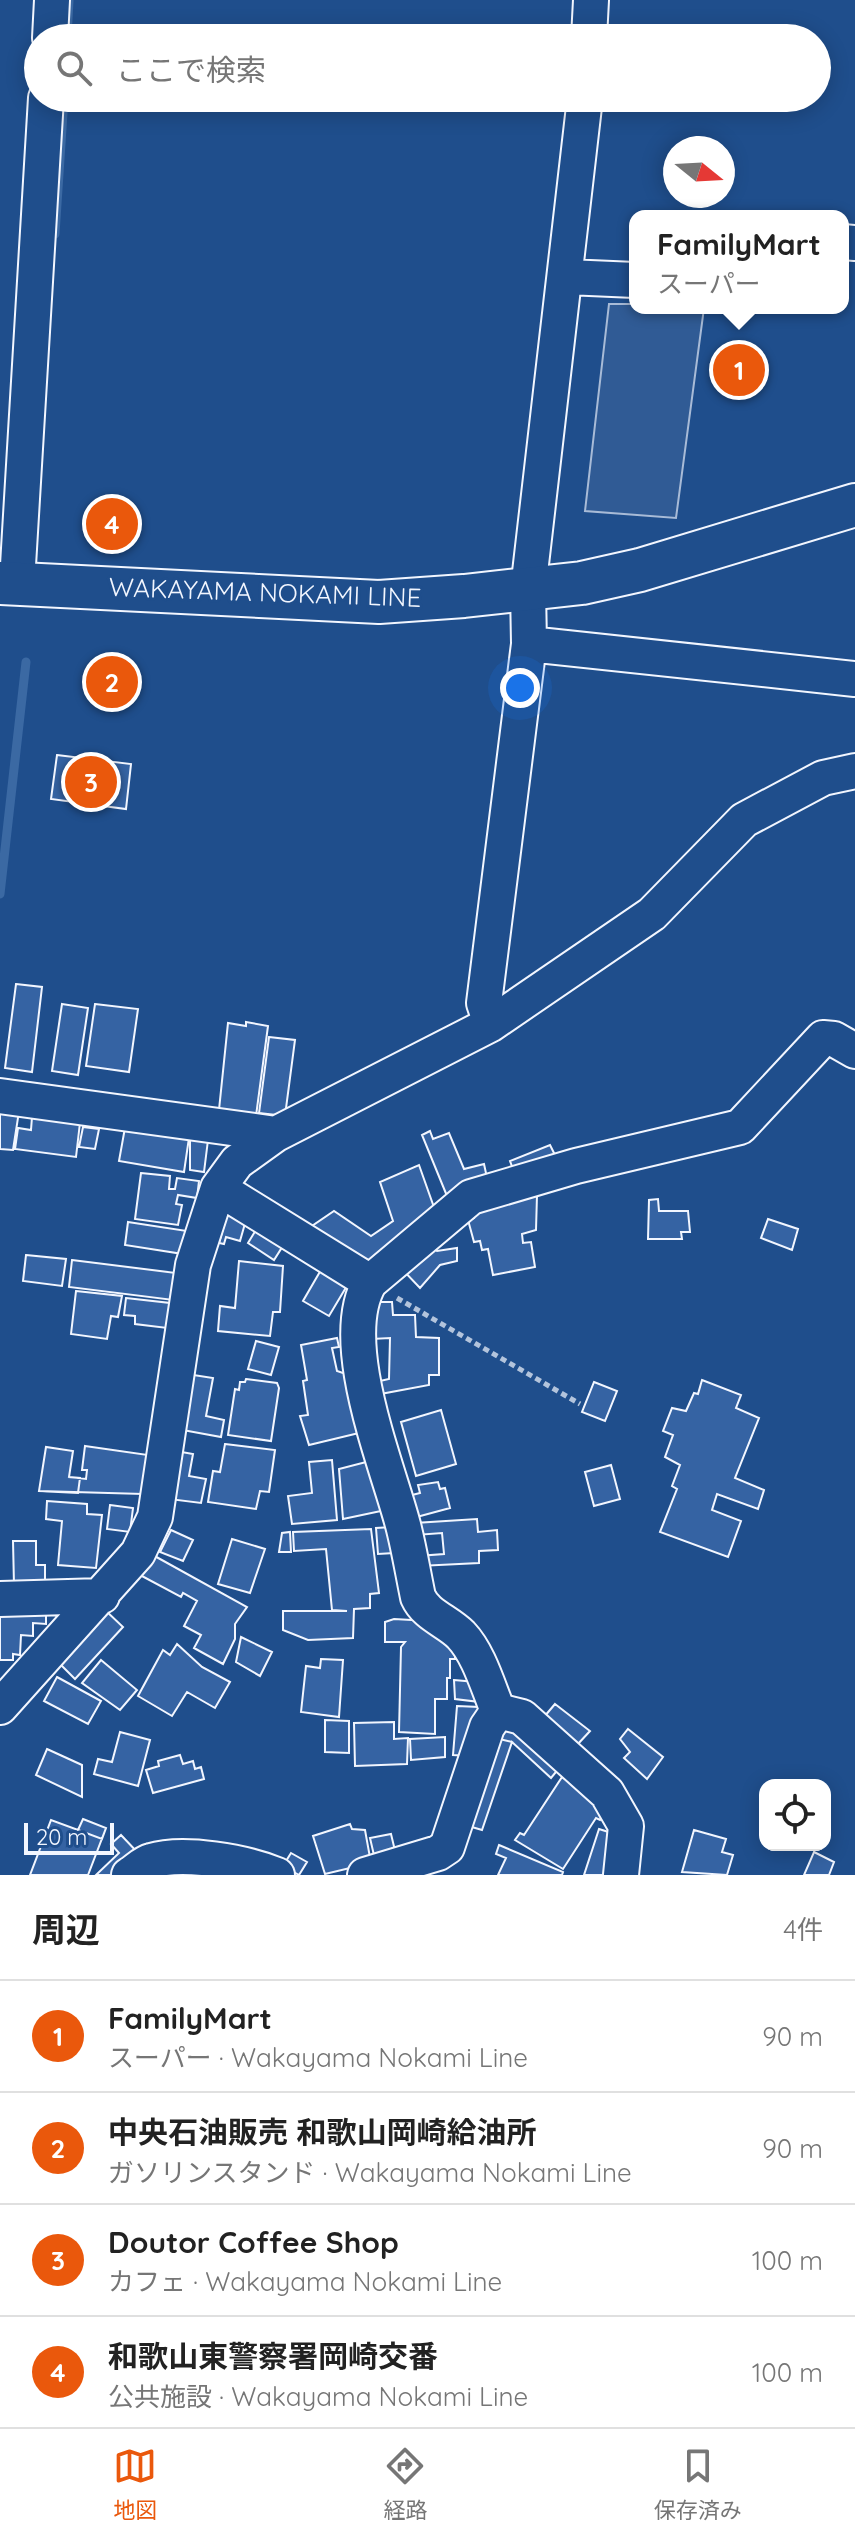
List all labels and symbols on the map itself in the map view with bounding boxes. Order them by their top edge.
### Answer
north arrow [663,136,735,208]
pin: 1 [713,340,765,400]
pin: 4 [86,494,138,554]
street label: WAKAYAMA NOKAMI LINE [108,570,422,614]
pin: 2 [86,652,138,712]
your location [500,668,540,708]
pin: 3 [65,752,117,812]
scale bar [24,1819,114,1855]

